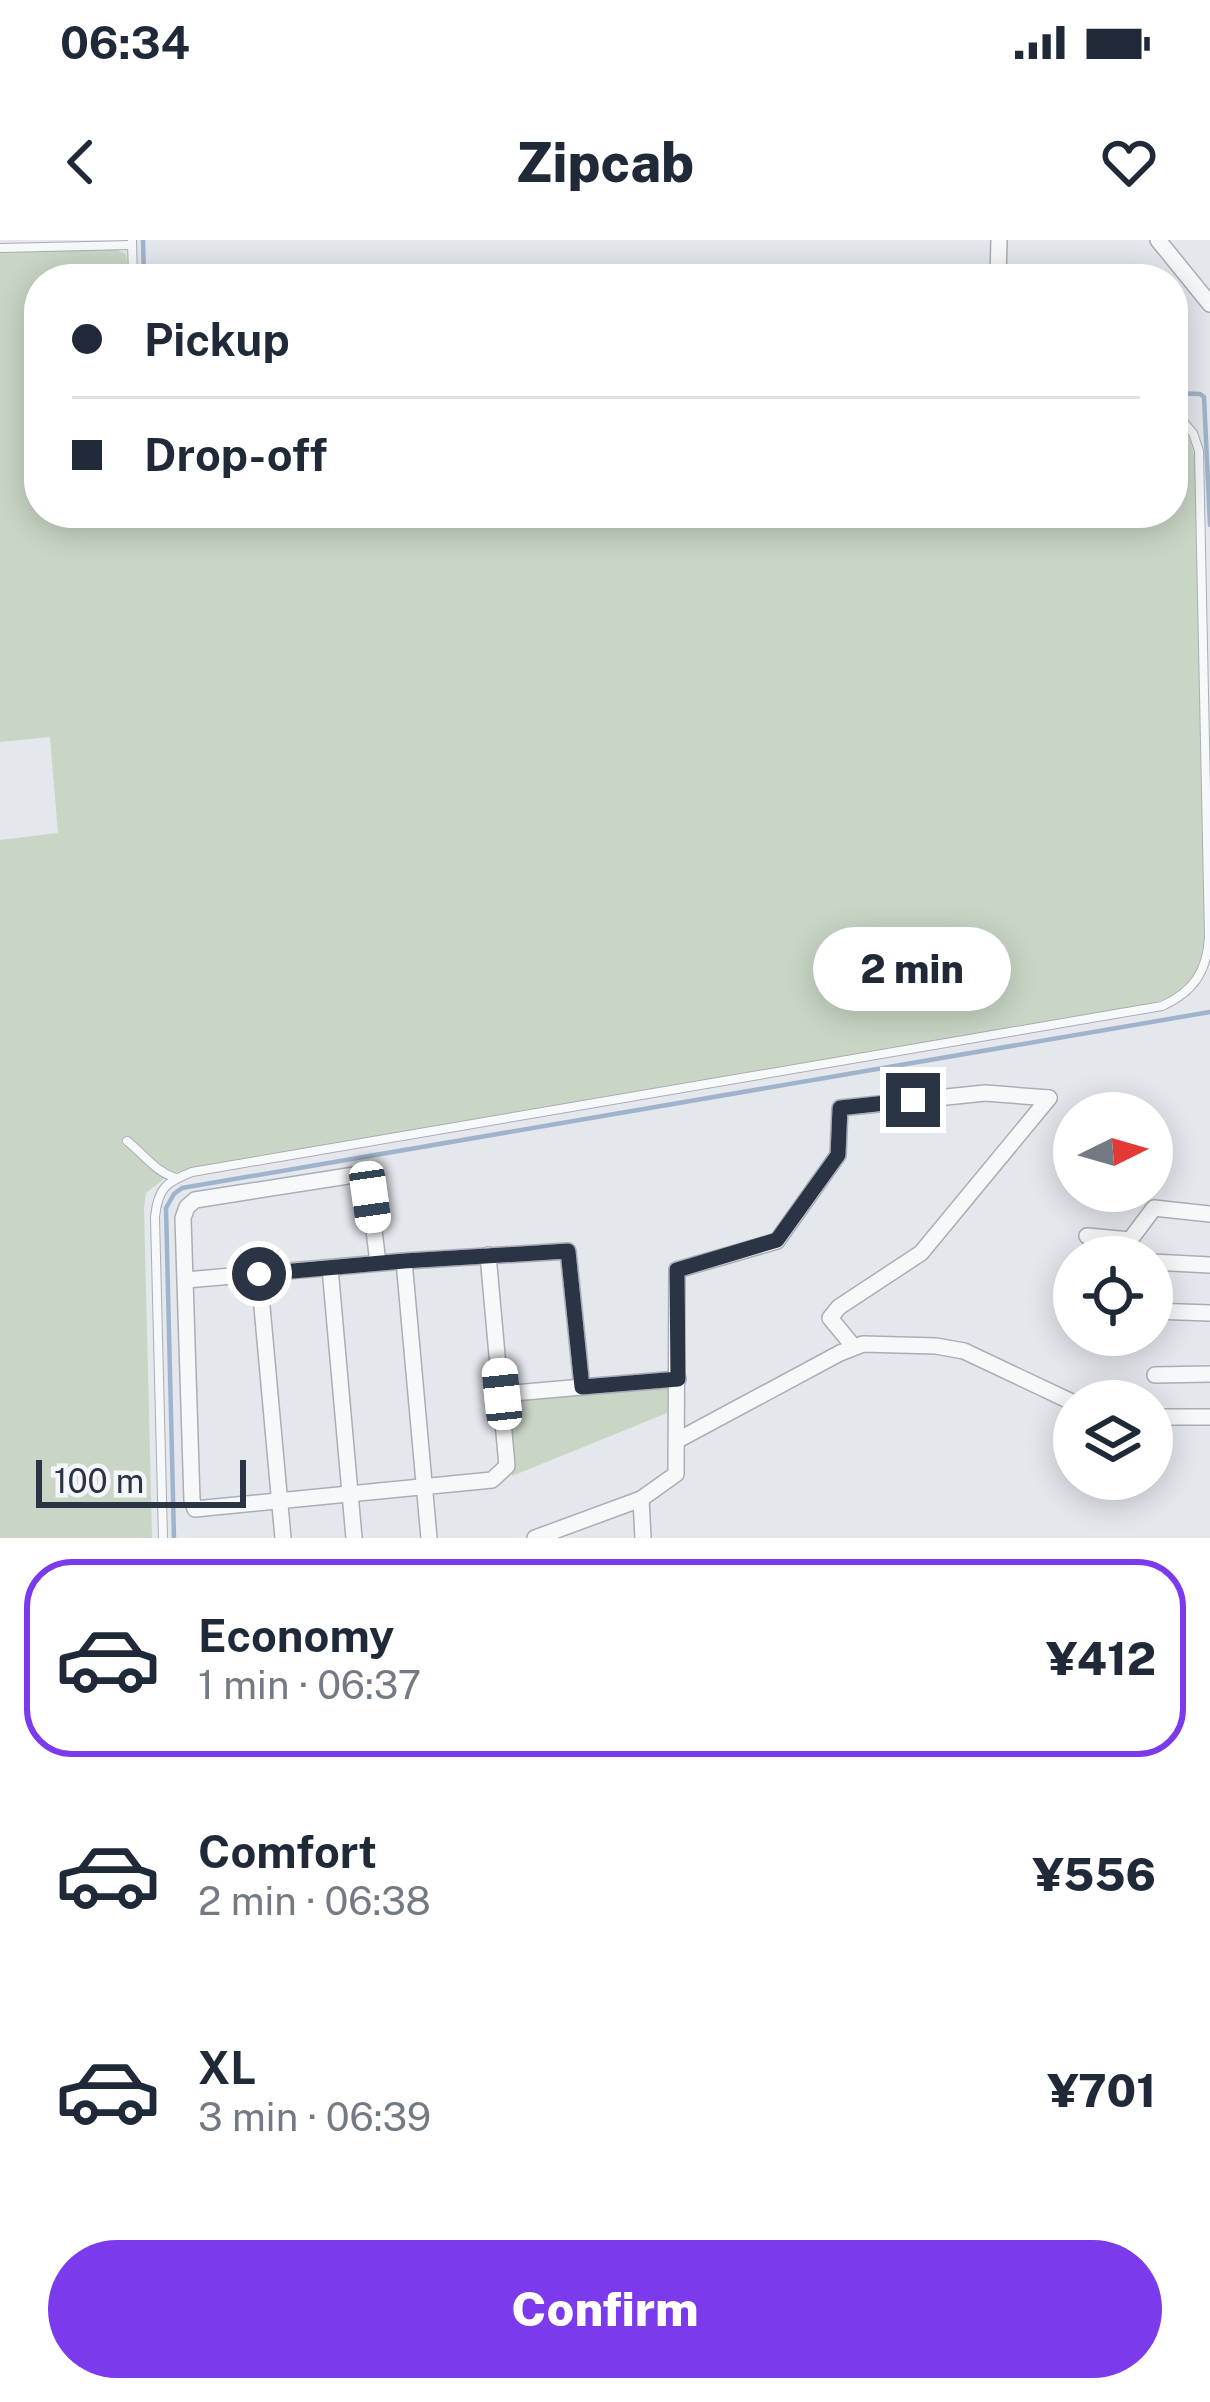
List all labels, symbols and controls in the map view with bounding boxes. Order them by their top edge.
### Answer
text: 06:34 [60,16,190,69]
icon: back [48,129,114,195]
icon: heart [1096,129,1162,195]
text: Zipcab [516,131,694,194]
text: Pickup [144,313,290,366]
text: Drop-off [144,428,327,481]
callout: 2 min [814,926,1012,1010]
text: 2 min [860,946,964,992]
route end [886,1073,940,1127]
north arrow [1053,1092,1173,1212]
map controls [1053,1092,1173,1500]
car [347,1159,393,1235]
button: locate [1053,1236,1173,1356]
route start [232,1247,286,1301]
car [480,1356,524,1432]
button: layers [1053,1380,1173,1500]
scale bar [36,1454,246,1507]
text: 100 m [54,1462,144,1500]
icon: car [54,1604,162,1712]
text: Economy [198,1609,394,1662]
text: ¥412 [1046,1632,1156,1685]
text: 1 min · 06:37 [198,1662,421,1708]
icon: car [54,1820,162,1928]
text: Comfort [198,1825,377,1878]
text: ¥556 [1033,1848,1156,1901]
text: 2 min · 06:38 [198,1878,431,1924]
icon: car [54,2036,162,2144]
text: XL [198,2041,256,2094]
text: ¥701 [1047,2064,1156,2117]
text: 3 min · 06:39 [198,2094,431,2140]
button: Confirm [48,2240,1162,2378]

